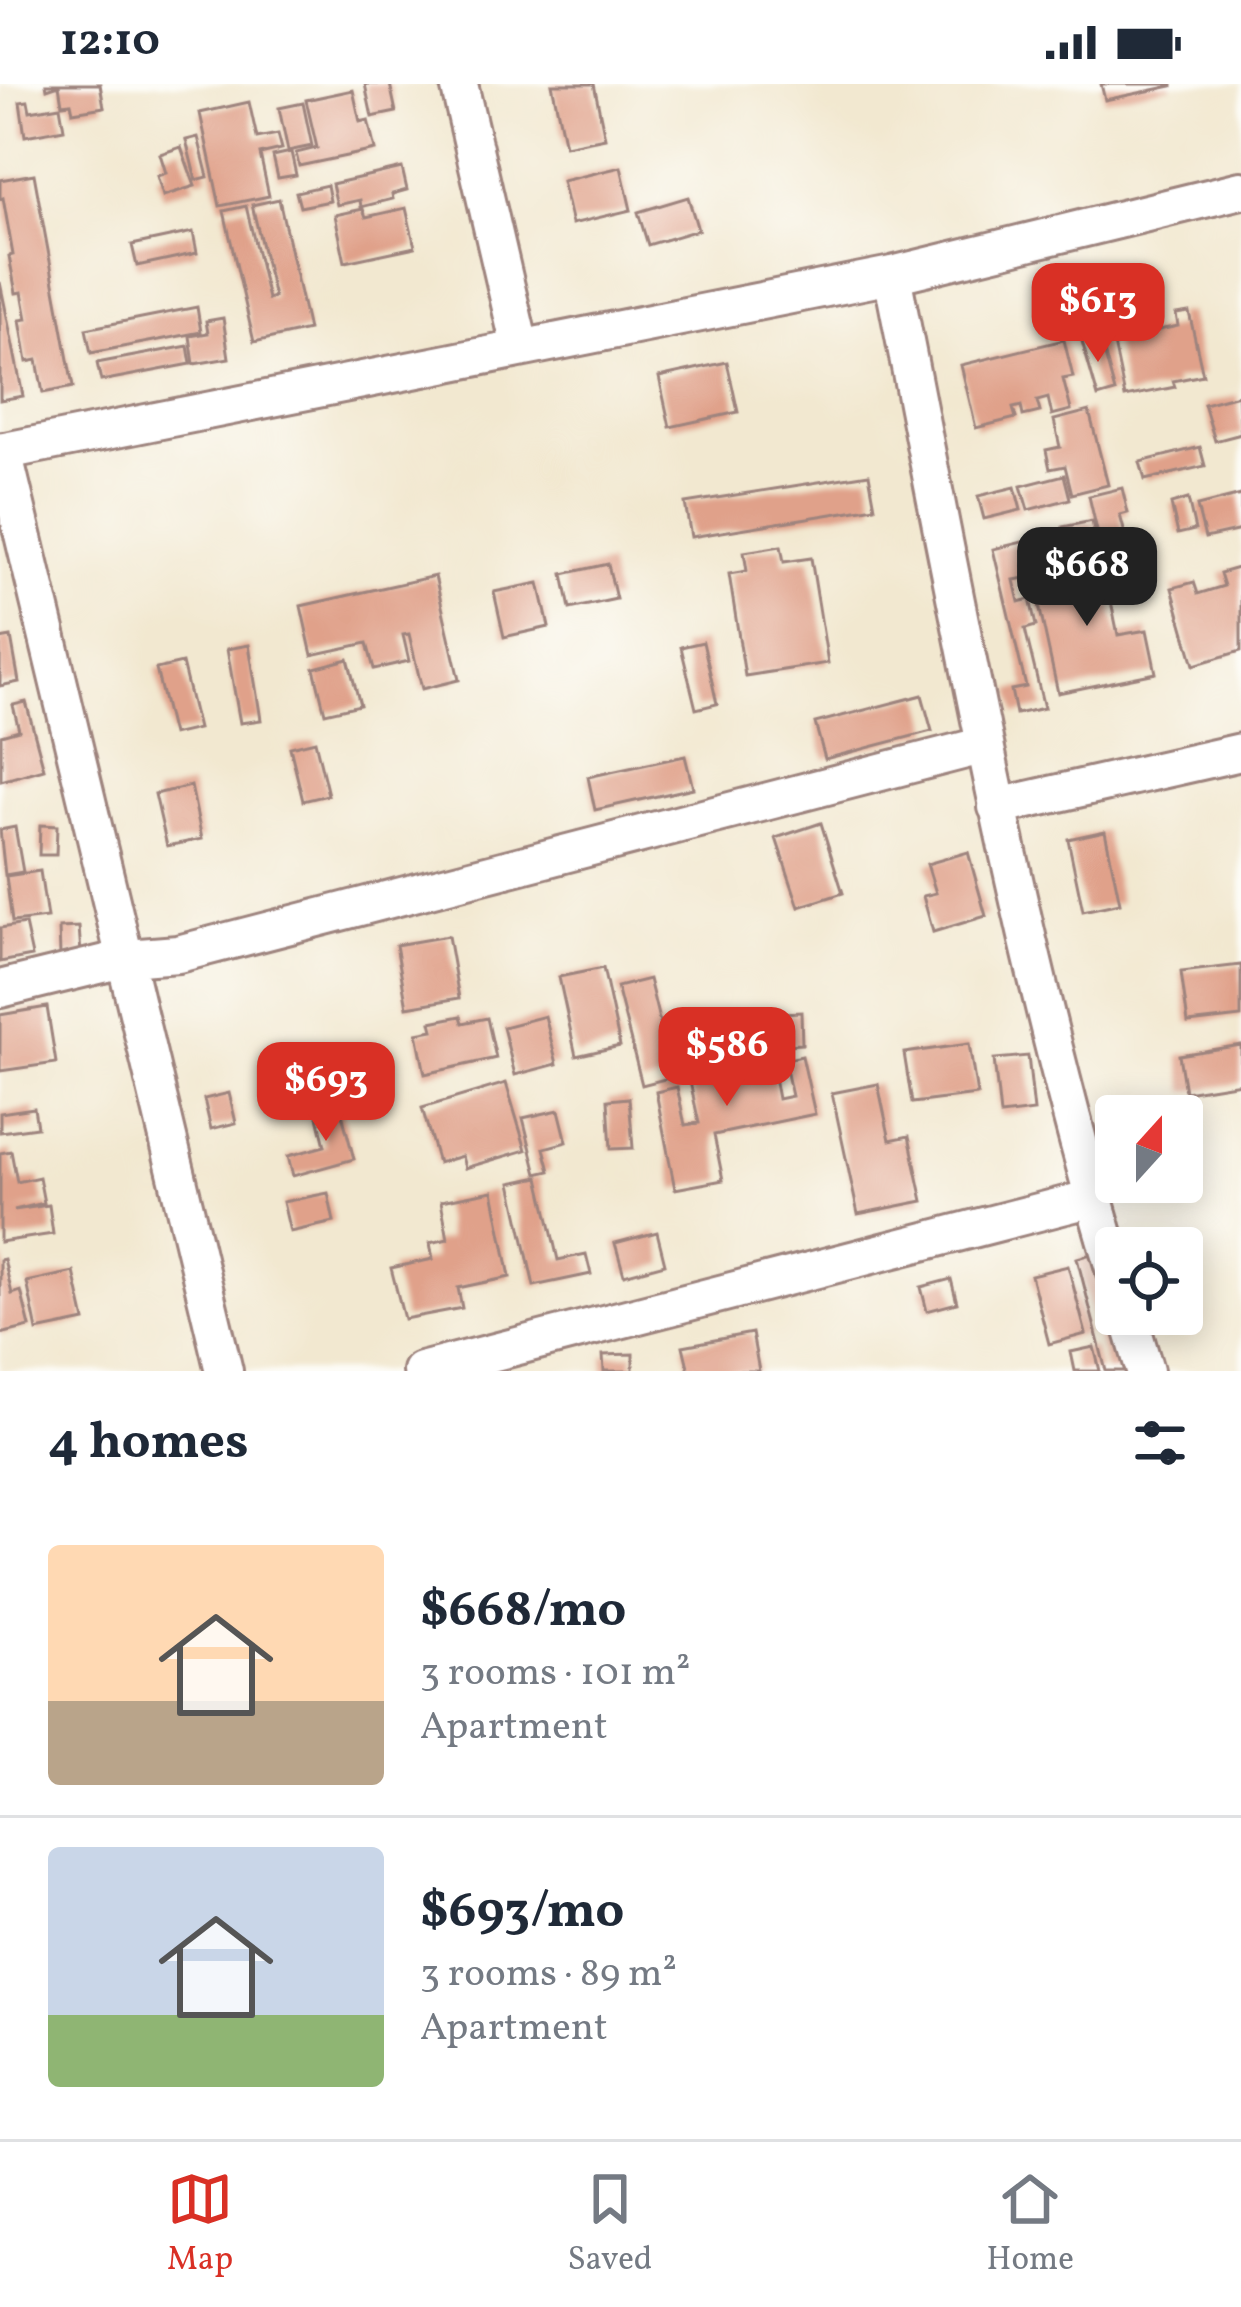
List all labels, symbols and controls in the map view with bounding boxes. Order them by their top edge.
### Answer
text: 12:10 [60,11,160,74]
pin: $613 [1027,263,1169,365]
text: $613 [1059,275,1137,329]
pin: $668 [1016,527,1158,629]
text: $668 [1044,539,1130,593]
pin: $586 [656,1007,798,1109]
text: $586 [685,1019,769,1073]
pin: $693 [255,1042,397,1144]
text: $693 [284,1054,368,1108]
north arrow [1095,1095,1203,1203]
map controls [1095,1095,1203,1335]
button: locate [1095,1227,1203,1335]
text: 4 homes [48,1408,249,1479]
icon: filters [1127,1410,1193,1476]
text: $668/mo [420,1576,626,1647]
icon: home [144,1593,288,1737]
text: 3 rooms · 101 m² [420,1647,691,1701]
text: Apartment [420,1701,608,1755]
text: $693/mo [420,1877,624,1948]
icon: home [144,1895,288,2039]
text: 3 rooms · 89 m² [420,1948,677,2002]
text: Apartment [420,2002,608,2056]
tab: Map [167,2166,233,2284]
tab: Saved [567,2166,652,2284]
tab: Home [987,2166,1074,2284]

